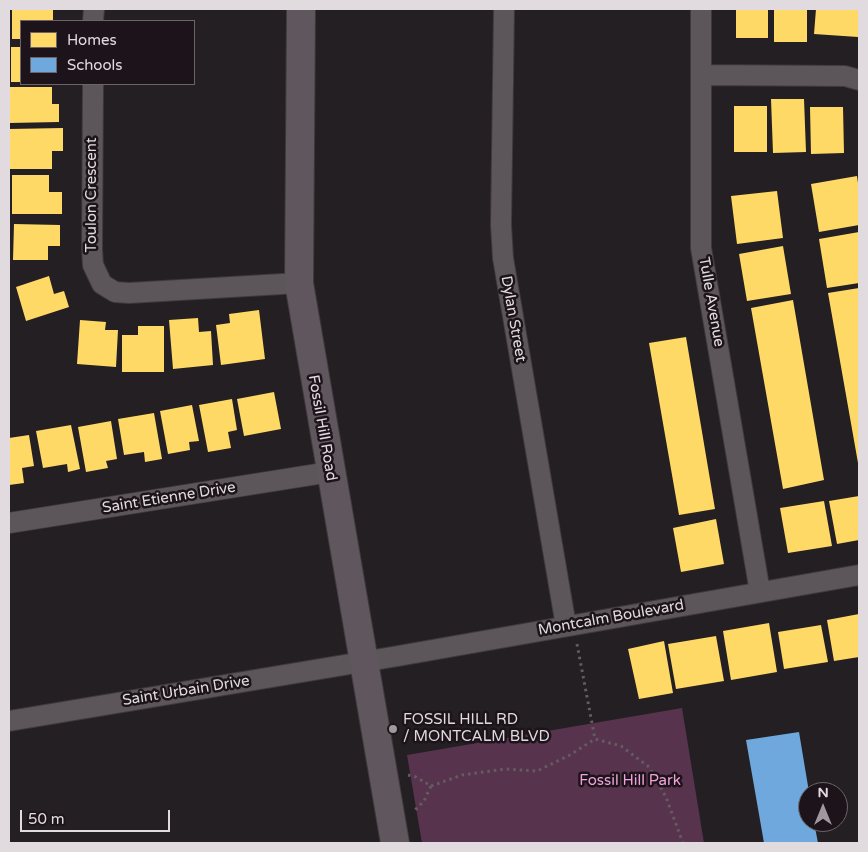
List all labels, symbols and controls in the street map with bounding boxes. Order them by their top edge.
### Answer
legend [20,20,195,85]
text: Homes [67,31,117,49]
text: Schools [67,56,123,74]
street label: Toulon Crescent [83,138,101,252]
street label: Tulle Avenue [694,256,728,348]
street label: Dylan Street [497,274,529,364]
street label: Fossil Hill Road [304,374,340,482]
street label: Saint Etienne Drive [101,479,237,517]
street label: Montcalm Boulevard [537,596,685,640]
street label: Saint Urbain Drive [121,672,251,710]
place label: FOSSIL HILL RD / MONTCALM BLVD [403,711,550,746]
marker: FOSSIL HILL RD / MONTCALM BLVD [387,723,399,735]
park label: Fossil Hill Park [579,772,681,790]
north arrow [798,782,848,832]
text: N [817,784,829,801]
scale bar [22,800,172,832]
text: 50 m [28,810,65,828]

